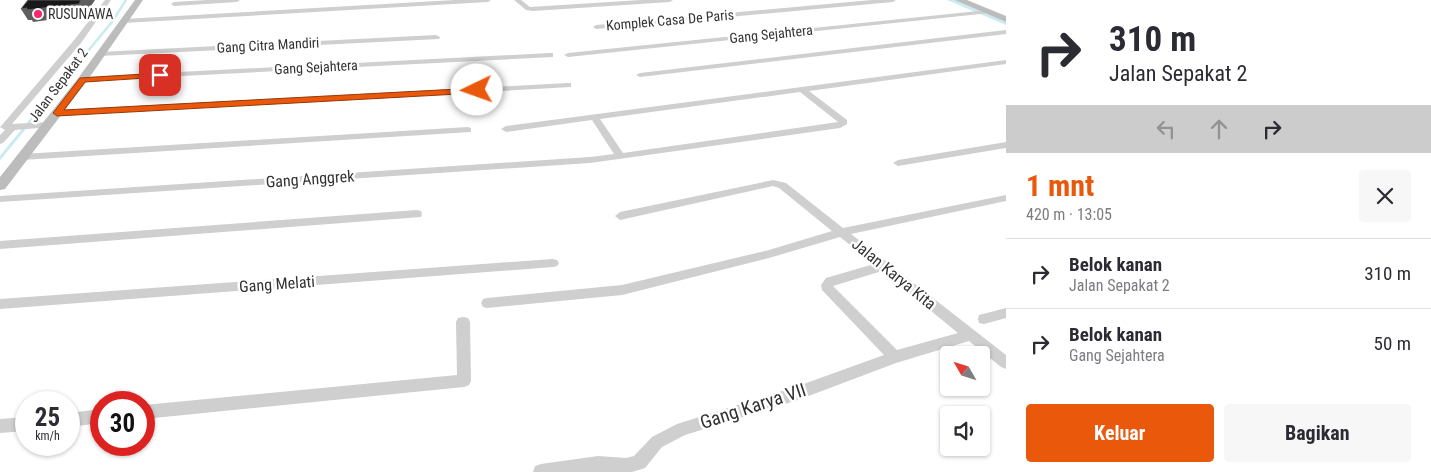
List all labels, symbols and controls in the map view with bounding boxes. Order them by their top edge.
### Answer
place label: RUSUNAWA [48,6,113,22]
street label: Komplek Casa De Paris [605,6,735,34]
marker: RUSUNAWA [32,8,44,20]
text: 310 m [1109,19,1196,60]
icon: right [1026,20,1091,85]
street label: Gang Sejahtera [729,22,813,46]
street label: Gang Citra Mandiri [216,34,320,56]
street label: Jalan Sepakat 2 [25,45,91,125]
pin [139,54,181,96]
street label: Gang Sejahtera [274,57,358,77]
icon: arrive [146,61,174,89]
text: Jalan Sepakat 2 [1109,61,1247,86]
position arrow [450,63,502,115]
icon: left [1152,115,1180,143]
icon: ahead [1205,115,1233,143]
icon: right [1258,115,1286,143]
street label: Gang Anggrek [265,166,356,192]
text: 1 mnt [1026,168,1094,203]
button: close [1359,170,1411,222]
text: 420 m · 13:05 [1026,205,1112,224]
street label: Jalan Karya Kita [848,234,940,314]
text: Belok kanan [1069,253,1162,276]
icon: right [1026,260,1054,288]
text: 310 m [1364,262,1411,285]
street label: Gang Melati [239,272,315,296]
text: Jalan Sepakat 2 [1069,276,1170,295]
text: Belok kanan [1069,323,1162,346]
icon: right [1026,330,1054,358]
text: 50 m [1374,332,1411,355]
north arrow [940,346,990,396]
map controls [940,346,990,456]
text: Gang Sejahtera [1069,346,1165,365]
street label: Gang Karya VII [697,378,809,434]
speed limit sign: 30 [90,391,155,456]
text: 25 [35,403,60,432]
button: Keluar [1026,404,1214,462]
button: Bagikan [1224,404,1411,462]
button: sound [940,406,990,456]
text: km/h [35,429,60,443]

